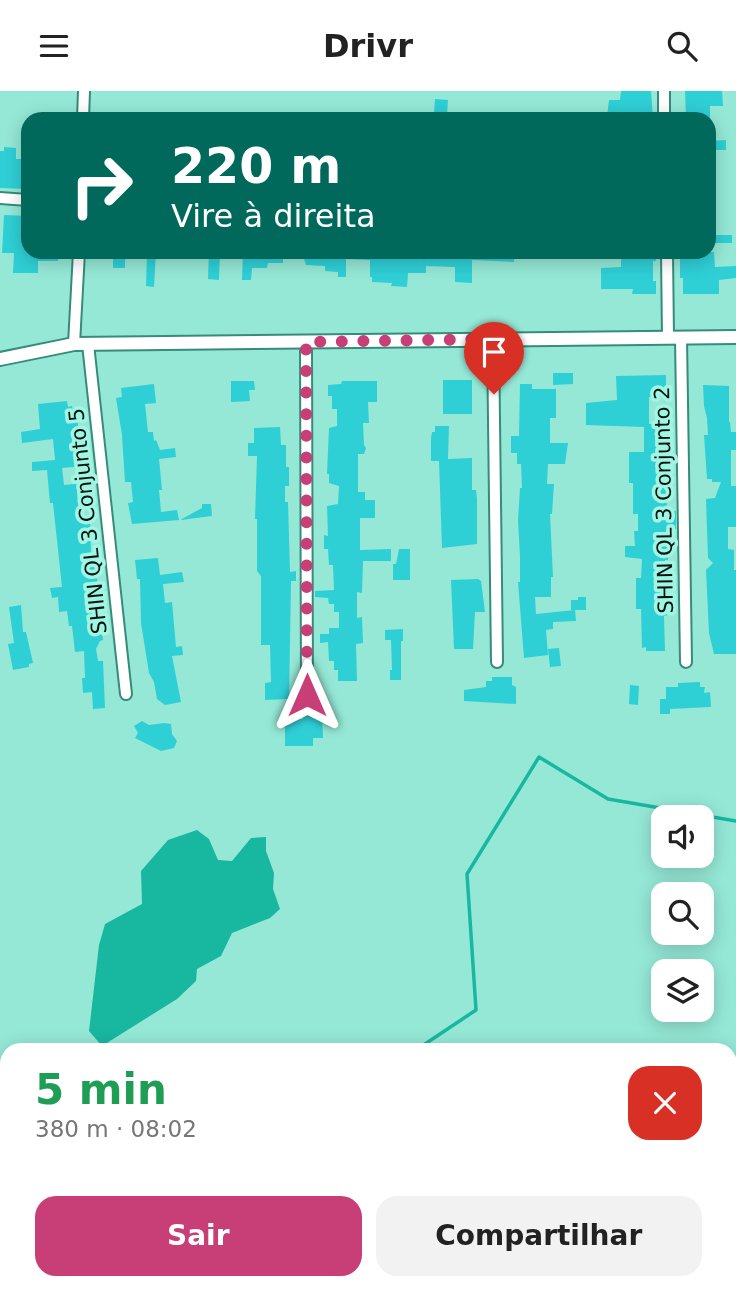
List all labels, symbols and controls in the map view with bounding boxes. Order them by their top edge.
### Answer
icon: menu [35,27,73,65]
text: Drivr [323,27,413,65]
icon: search [663,27,701,65]
text: 220 m [171,138,341,195]
icon: right [56,140,147,231]
text: Vire à direita [171,197,376,235]
pin [464,322,524,394]
icon: arrive [475,333,513,371]
street label: SHIN QL 3 Conjunto 2 [650,386,678,614]
street label: SHIN QL 3 Conjunto 5 [64,407,112,635]
position arrow [270,658,344,732]
map controls [651,805,714,1022]
button: sound [651,805,714,868]
button: search [651,882,714,945]
button: layers [651,959,714,1022]
text: 5 min [35,1065,167,1114]
button: close [628,1066,702,1140]
text: 380 m · 08:02 [35,1116,197,1142]
button: Sair [35,1196,362,1276]
button: Compartilhar [376,1196,702,1276]

